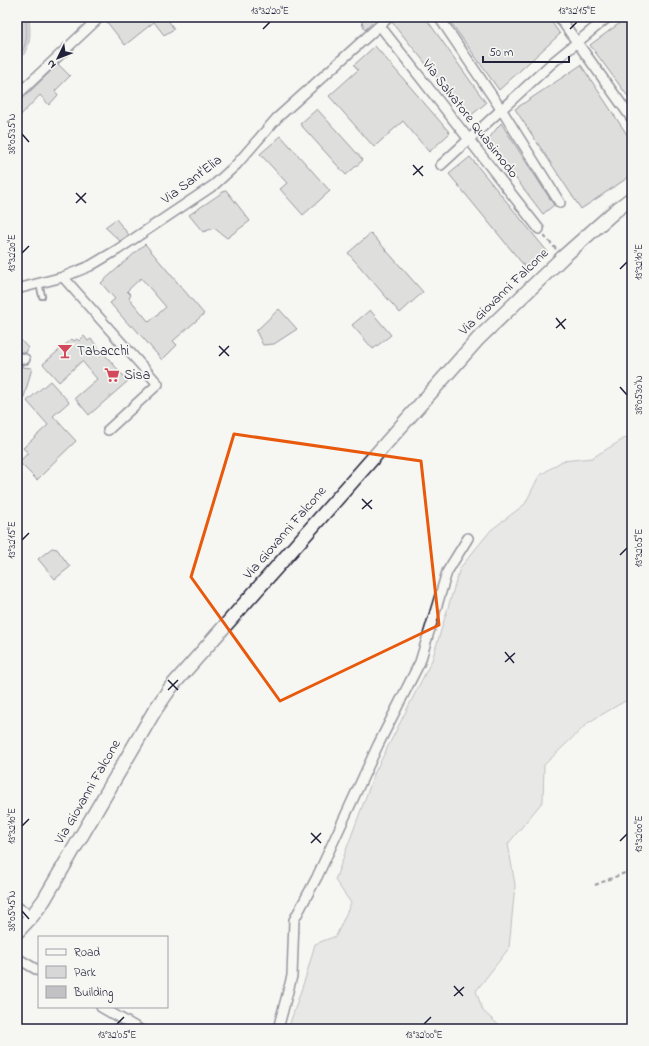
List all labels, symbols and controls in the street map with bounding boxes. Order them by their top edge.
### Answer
text: 13°32'20"E [251,4,289,19]
text: 13°32'15"E [558,4,596,19]
north arrow [38,38,78,78]
scale bar [483,38,569,64]
text: 50 m [489,44,513,62]
street label: Via Salvatore Quasimodo [416,54,523,183]
text: N [43,56,60,72]
text: 38°05'35"N [5,113,20,154]
street label: Via Sant'Elia [156,150,227,210]
text: 13°32'20"E [5,234,20,272]
street label: Via Giovanni Falcone [454,243,554,341]
text: 13°32'10"E [632,244,647,280]
place label: Tabacchi [77,341,129,362]
bar icon: Tabacchi [56,342,74,360]
place label: Sisa [124,365,150,386]
supermarket icon: Sisa [103,366,121,384]
text: 38°05'30"N [632,375,647,415]
street label: Via Giovanni Falcone [238,481,332,585]
text: 13°32'15"E [5,521,20,559]
text: 13°32'05"E [632,529,647,567]
street label: Via Giovanni Falcone [49,735,127,849]
text: 13°32'10"E [5,808,20,844]
text: 13°32'00"E [632,815,647,853]
text: 38°05'45"N [5,890,20,931]
legend [38,936,168,1008]
text: Road [74,944,100,962]
text: Park [74,964,96,982]
text: Building [73,984,113,1003]
text: 13°32'05"E [98,1028,136,1043]
text: 13°32'00"E [405,1028,443,1043]

